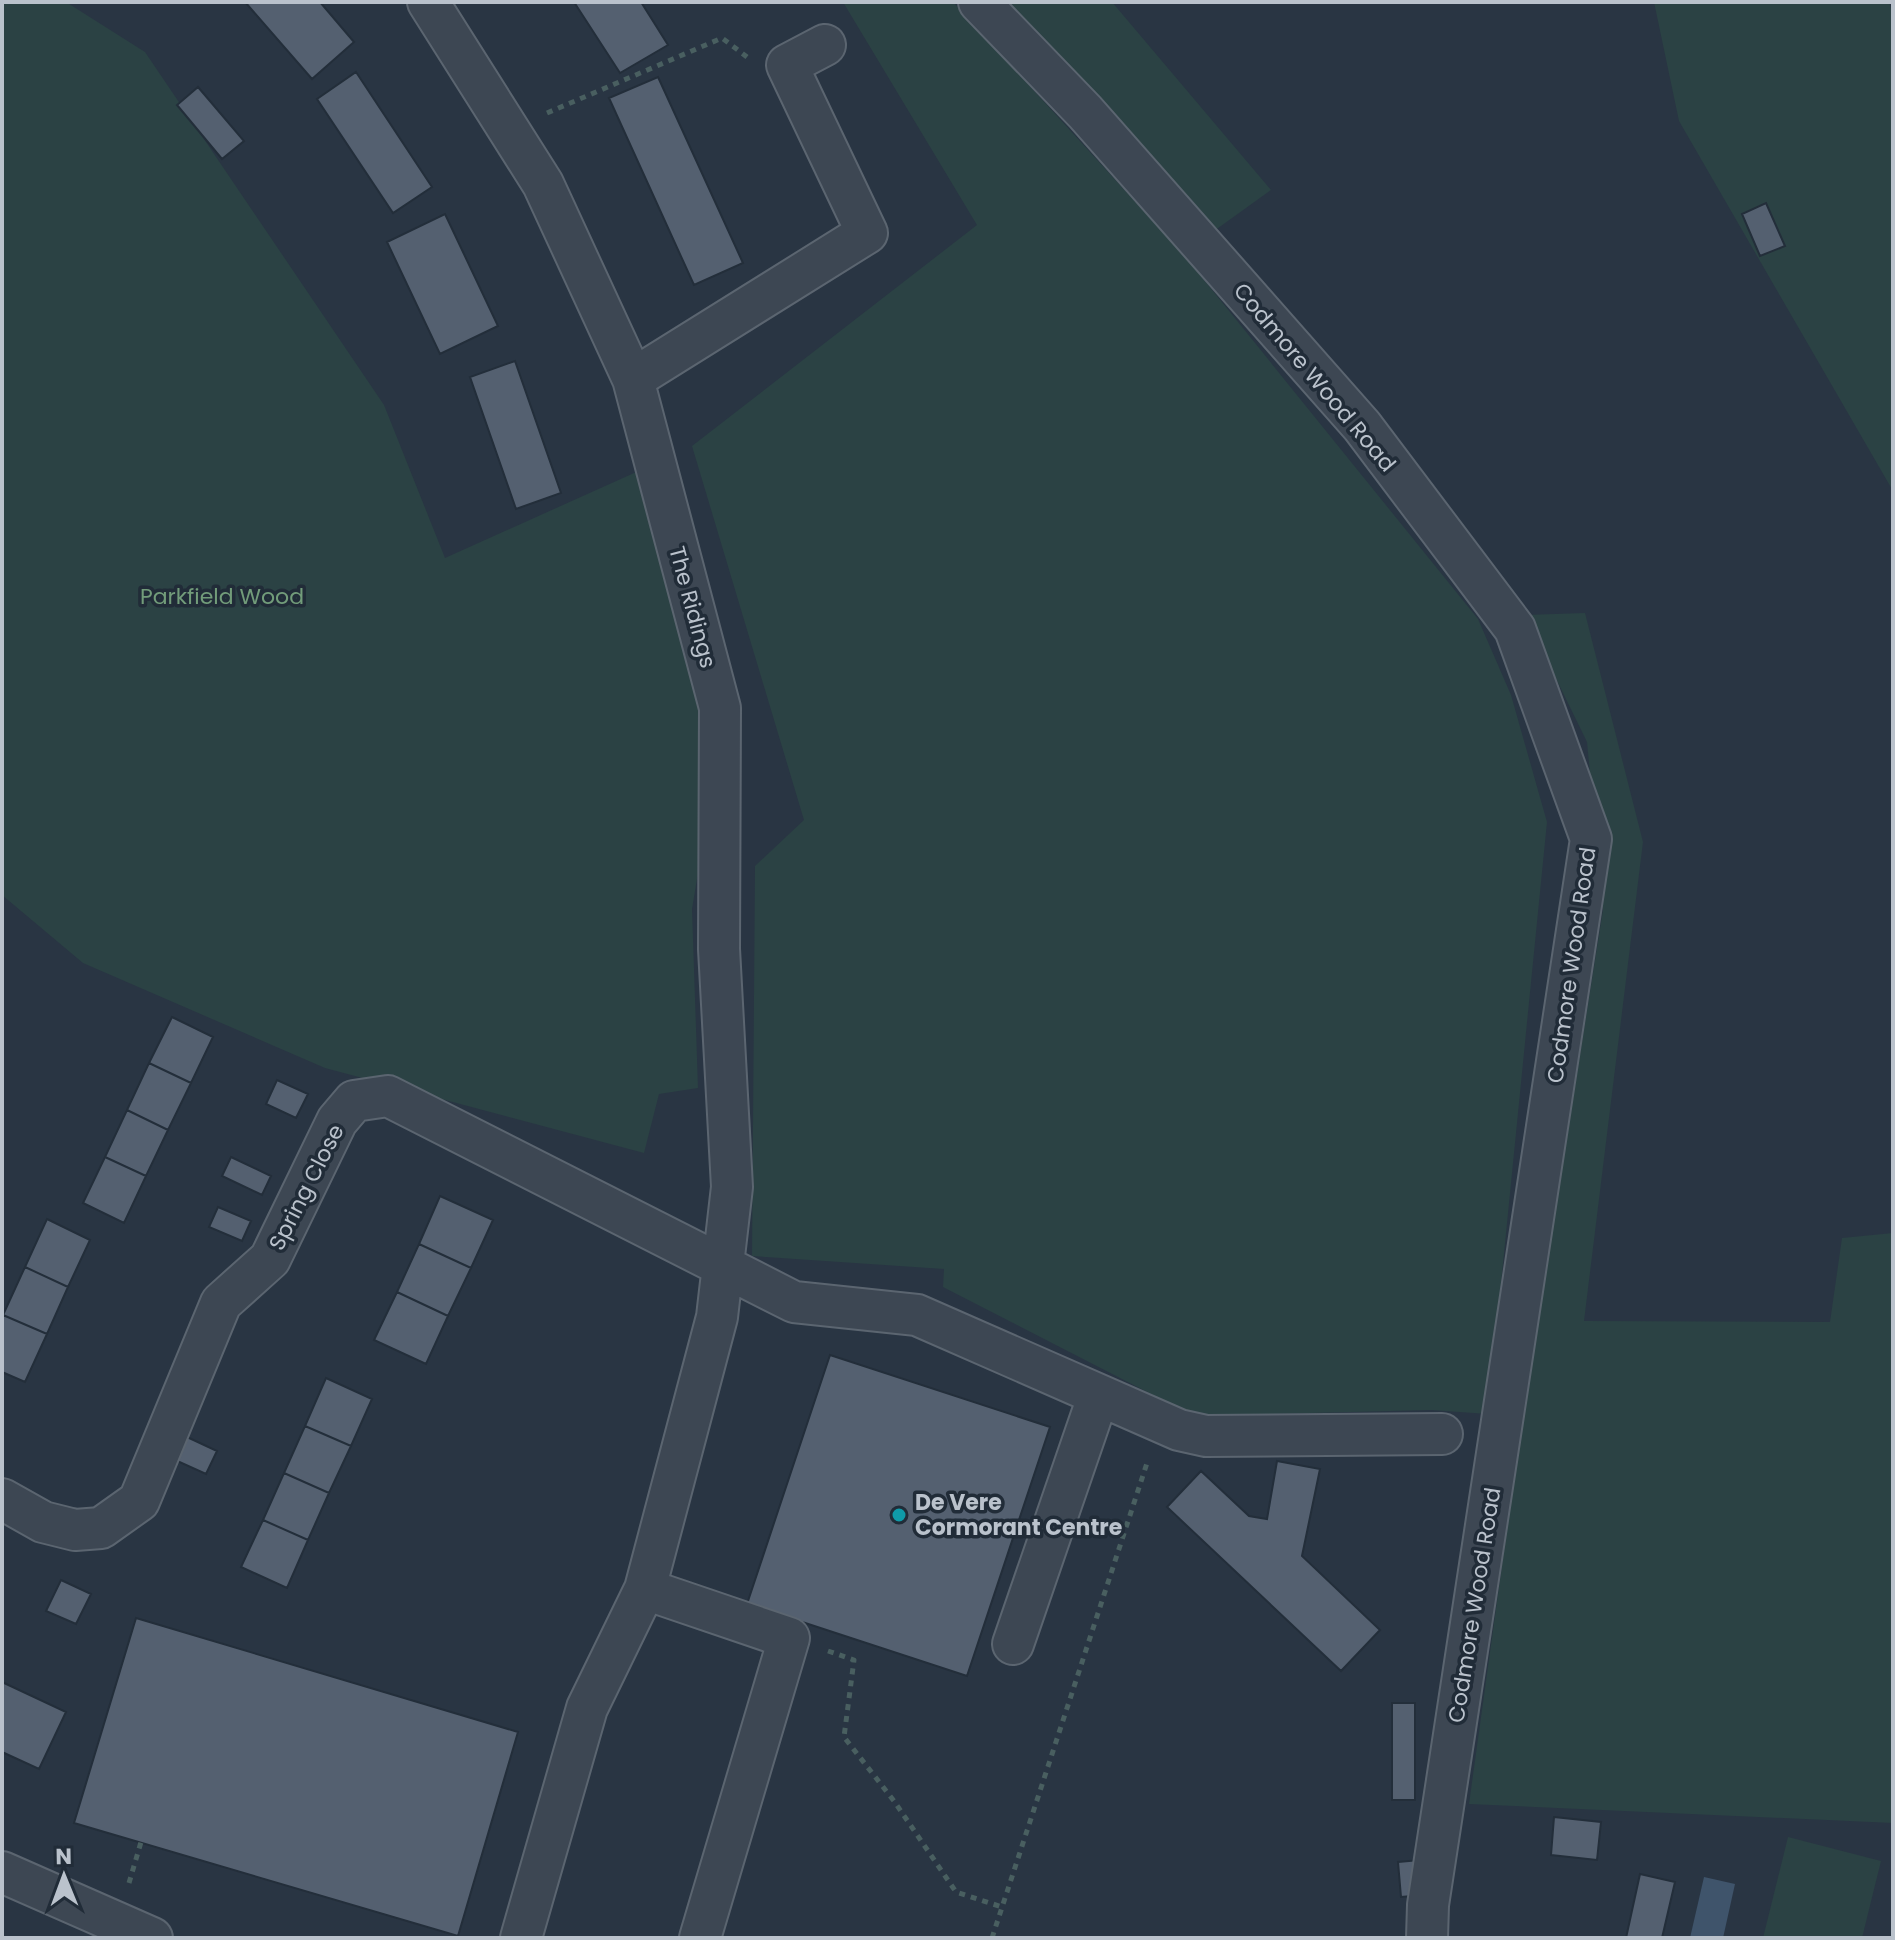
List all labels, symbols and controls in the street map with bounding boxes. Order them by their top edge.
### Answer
street label: Codmore Wood Road [1226,276,1403,478]
street label: The Ridings [661,543,724,672]
park label: Parkfield Wood [140,581,304,612]
street label: Codmore Wood Road [1540,845,1603,1085]
street label: Spring Close [261,1119,352,1256]
street label: Codmore Wood Road [1441,1485,1508,1725]
place label: De Vere Cormorant Centre [915,1487,1122,1543]
marker: De Vere Cormorant Centre [890,1506,908,1524]
north arrow [24,1836,104,1916]
text: N [55,1841,72,1872]

